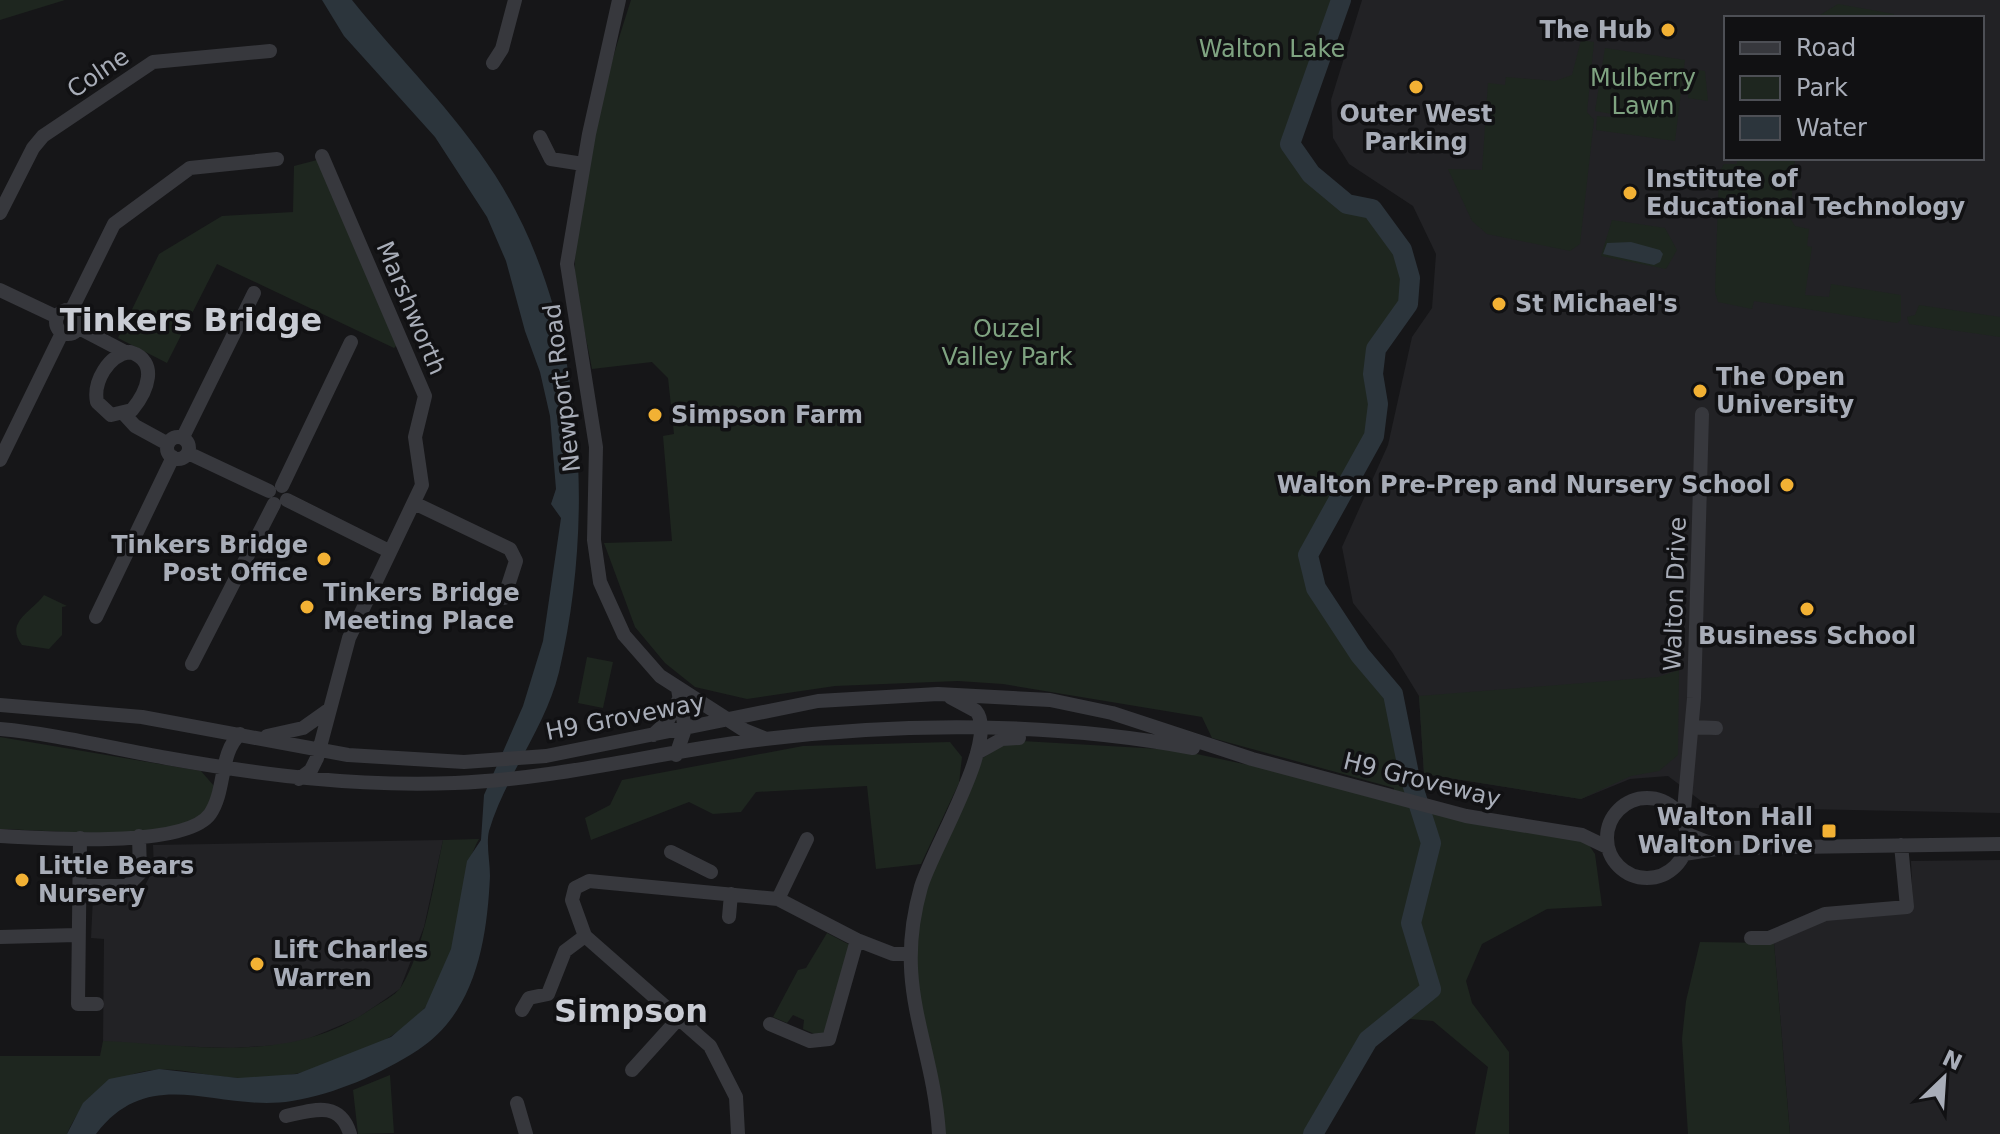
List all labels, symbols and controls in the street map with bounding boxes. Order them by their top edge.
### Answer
place label: The Hub [1540,16,1652,44]
legend [1724,16,1984,160]
marker: The Hub [1659,21,1677,39]
text: Road [1796,34,1856,62]
park label: Walton Lake [1199,35,1345,63]
street label: Colne [62,42,134,104]
park label: Mulberry Lawn [1590,64,1696,120]
text: Park [1796,74,1848,102]
marker: Outer West Parking [1407,78,1425,96]
place label: Outer West Parking [1339,100,1493,156]
text: Water [1796,114,1867,142]
place label: Institute of Educational Technology [1646,165,1965,221]
marker: Institute of Educational Technology [1621,184,1639,202]
street label: Marshworth [370,237,452,379]
place label: St Michael's [1515,290,1678,318]
marker: St Michael's [1490,295,1508,313]
district label: Tinkers Bridge [60,301,322,339]
street label: Newport Road [538,302,586,474]
park label: Ouzel Valley Park [941,315,1073,371]
place label: The Open University [1716,363,1855,419]
marker: The Open University [1691,382,1709,400]
place label: Simpson Farm [671,401,863,429]
marker: Simpson Farm [646,406,664,424]
place label: Walton Pre-Prep and Nursery School [1277,471,1771,499]
marker: Walton Pre-Prep and Nursery School [1778,476,1796,494]
street label: Walton Drive [1658,516,1692,672]
place label: Tinkers Bridge Post Office [111,531,308,587]
marker: Tinkers Bridge Post Office [315,550,333,568]
place label: Tinkers Bridge Meeting Place [323,579,520,635]
marker: Tinkers Bridge Meeting Place [298,598,316,616]
marker: Business School [1798,600,1816,618]
place label: Business School [1698,622,1916,650]
street label: H9 Groveway [543,688,707,746]
street label: H9 Groveway [1340,747,1504,813]
place label: Walton Hall Walton Drive [1638,803,1813,859]
marker: Walton Hall Walton Drive [1820,822,1838,840]
place label: Little Bears Nursery [38,852,194,908]
marker: Little Bears Nursery [13,871,31,889]
place label: Lift Charles Warren [273,936,428,992]
marker: Lift Charles Warren [248,955,266,973]
district label: Simpson [554,992,708,1030]
north arrow [1904,1038,1984,1118]
text: N [1939,1045,1966,1076]

